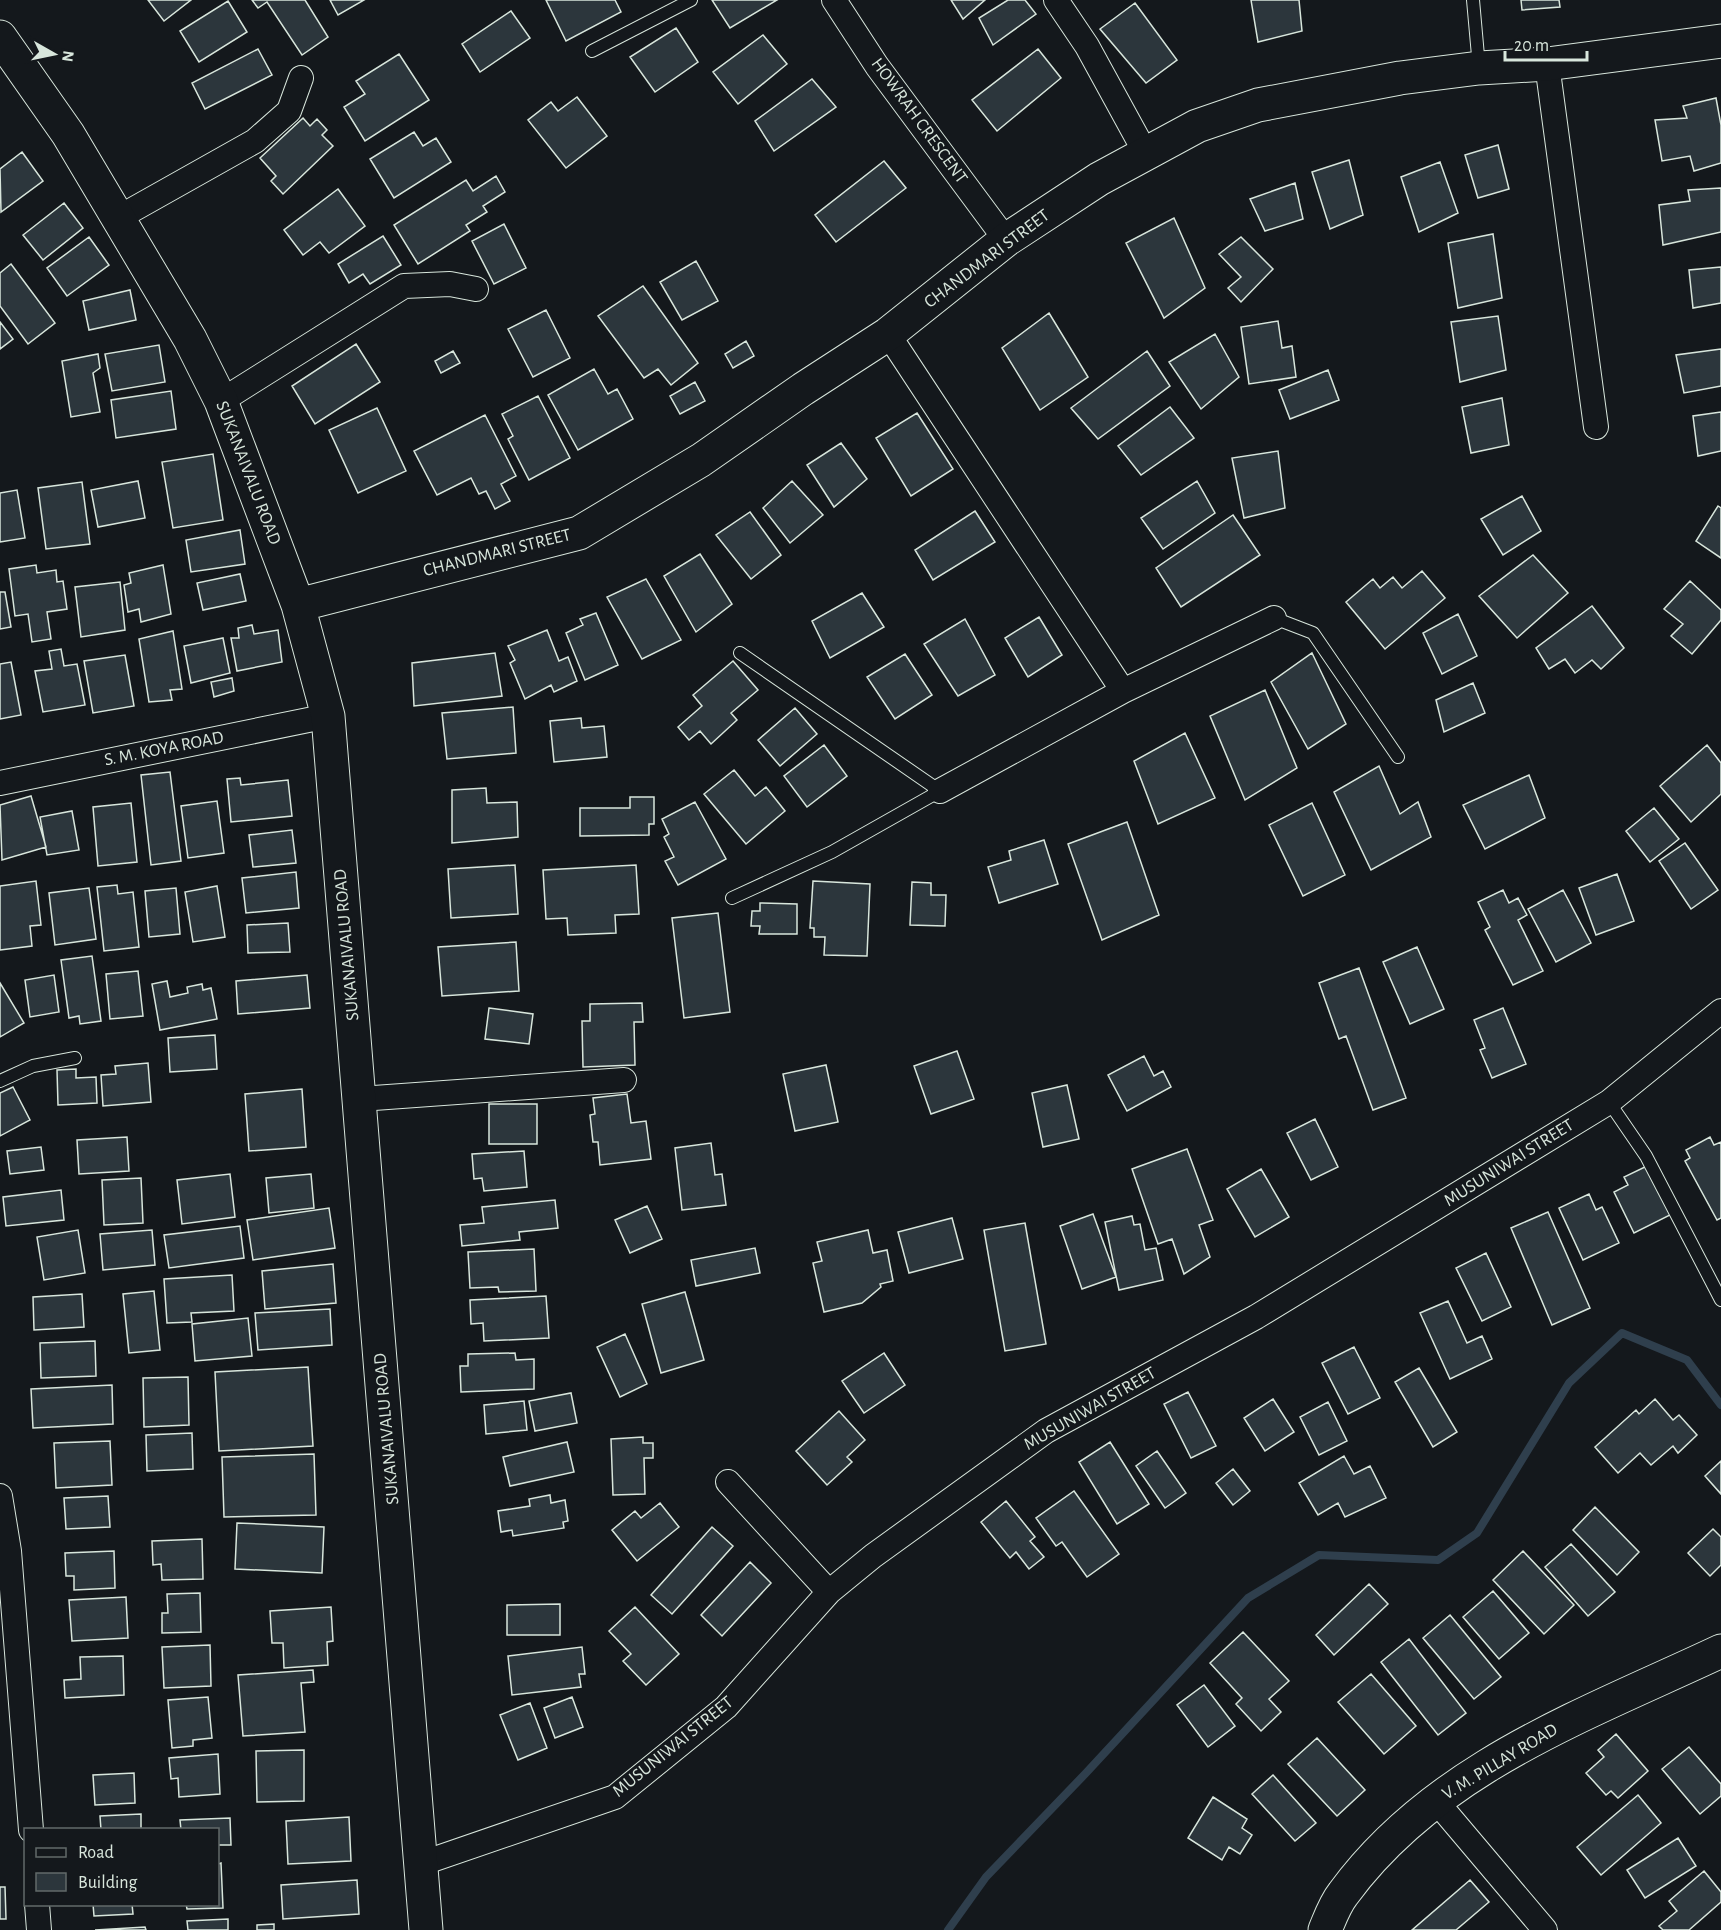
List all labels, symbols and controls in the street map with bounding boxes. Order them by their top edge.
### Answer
north arrow [24,24,84,84]
scale bar [1505,24,1588,62]
text: 20 m [1514,37,1549,55]
text: N [59,49,77,63]
street label: HOWRAH CRESCENT [868,55,971,187]
street label: CHANDMARI STREET [921,206,1053,312]
street label: SUKANAIVALU ROAD [212,399,284,547]
street label: CHANDMARI STREET [421,526,573,580]
street label: S. M. KOYA ROAD [103,729,225,769]
street label: SUKANAIVALU ROAD [331,868,363,1022]
street label: MUSUNIWAI STREET [1441,1116,1577,1210]
street label: SUKANAIVALU ROAD [371,1352,403,1506]
street label: MUSUNIWAI STREET [1021,1364,1159,1454]
street label: MUSUNIWAI STREET [609,1693,737,1801]
street label: V. M. PILLAY ROAD [1439,1721,1561,1803]
legend [24,1828,219,1906]
text: Road [78,1844,114,1862]
text: Building [78,1874,138,1892]

